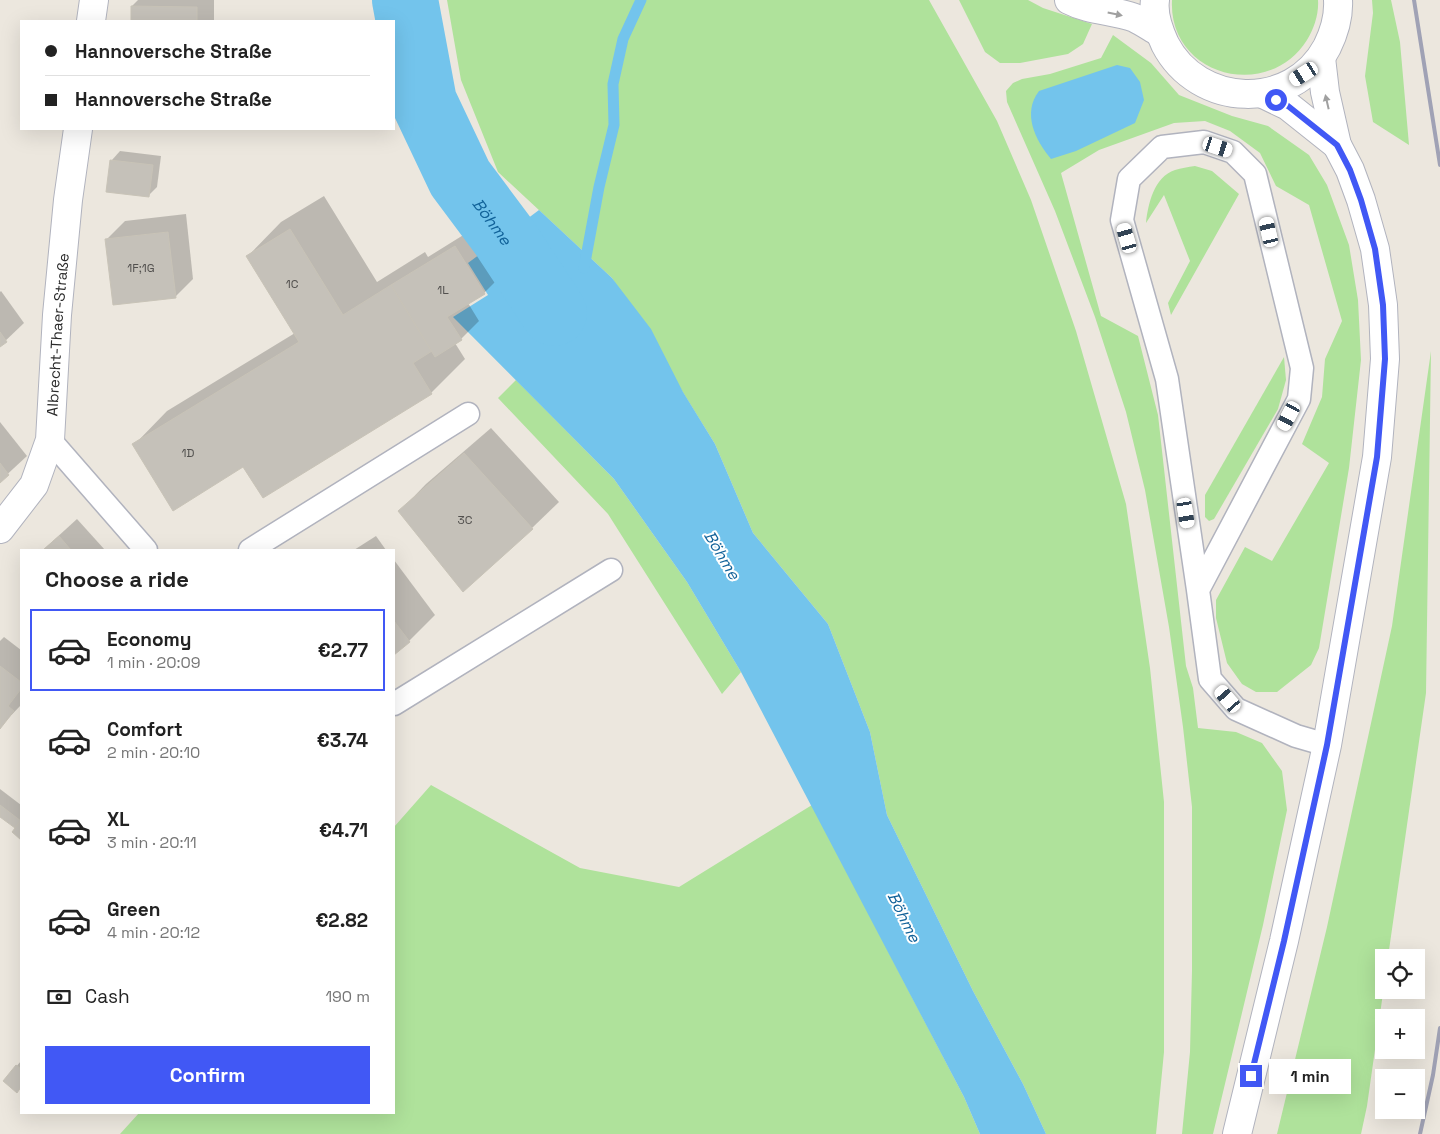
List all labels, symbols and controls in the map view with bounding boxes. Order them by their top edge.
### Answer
one-way arrow [1108,10,1123,18]
text: Hannoversche Straße [75,39,272,64]
car [1287,60,1320,88]
text: Hannoversche Straße [75,87,272,112]
route start [1265,89,1287,111]
one-way arrow [1323,94,1331,109]
car [1201,135,1234,159]
water label: Böhme [468,194,517,249]
car [1258,216,1279,248]
car [1115,222,1138,254]
street label: Albrecht-Thaer-Straße [42,252,72,417]
house number: 1F;1G [127,260,155,276]
house number: 1C [286,276,299,292]
house number: 1L [437,282,449,298]
car [1275,399,1302,433]
house number: 1D [182,445,195,461]
car [1176,497,1195,529]
house number: 3C [458,512,473,528]
water label: Böhme [699,527,745,584]
text: Choose a ride [45,565,189,593]
text: Economy [107,627,191,652]
icon: car [47,628,92,673]
text: €2.77 [318,638,368,663]
text: 1 min · 20:09 [107,652,201,673]
car [1212,683,1243,715]
text: Comfort [107,717,183,742]
icon: car [47,718,92,763]
text: €3.74 [317,728,368,753]
text: 2 min · 20:10 [107,742,200,763]
text: XL [107,807,130,832]
icon: car [47,808,92,853]
text: €4.71 [319,818,368,843]
text: 3 min · 20:11 [107,832,197,853]
water label: Böhme [883,888,925,946]
text: Green [107,897,160,922]
icon: car [47,898,92,943]
text: €2.82 [315,908,368,933]
text: 4 min · 20:12 [107,922,200,943]
map controls [1375,949,1425,1119]
button: locate [1375,949,1425,999]
icon: cash [45,983,73,1011]
text: Cash [85,984,130,1009]
text: 190 m [325,986,370,1007]
button: + [1375,1009,1425,1059]
button: Confirm [45,1046,370,1104]
callout: 1 min [1268,1058,1351,1094]
route end [1240,1065,1262,1087]
text: 1 min [1290,1066,1330,1087]
button: − [1375,1069,1425,1119]

